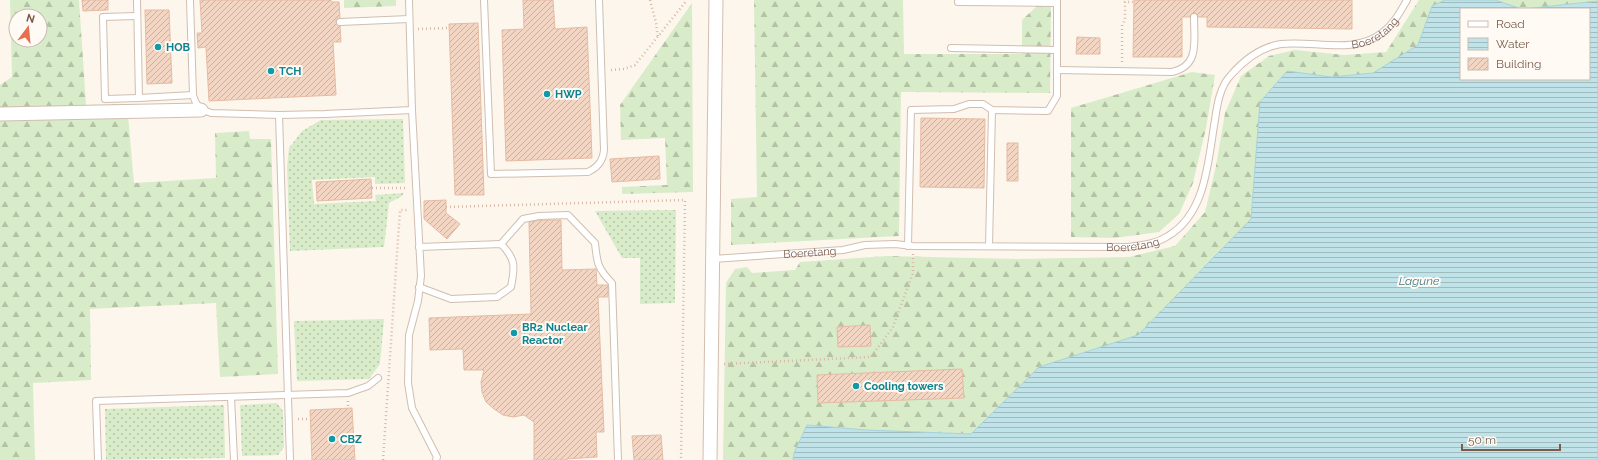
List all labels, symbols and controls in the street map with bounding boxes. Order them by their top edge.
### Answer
north arrow [8,8,48,48]
legend [1460,8,1590,80]
text: N [25,11,36,26]
street label: Boeretang [1350,15,1401,52]
text: Road [1496,17,1525,31]
text: Water [1496,37,1530,51]
place label: HOB [166,41,191,54]
marker: HOB [153,42,163,52]
text: Building [1496,57,1542,71]
place label: TCH [279,65,301,78]
marker: TCH [266,66,276,76]
place label: HWP [555,88,582,101]
marker: HWP [542,89,552,99]
street label: Boeretang [1106,235,1161,254]
street label: Boeretang [783,244,837,261]
water label: Lagune [1399,274,1440,288]
place label: BR2 Nuclear Reactor [522,321,588,347]
marker: BR2 Nuclear Reactor [509,328,519,338]
place label: Cooling towers [864,380,944,393]
marker: Cooling towers [851,381,861,391]
scale bar [1462,426,1560,452]
place label: CBZ [340,433,362,446]
text: 50 m [1468,433,1496,447]
marker: CBZ [327,434,337,444]

